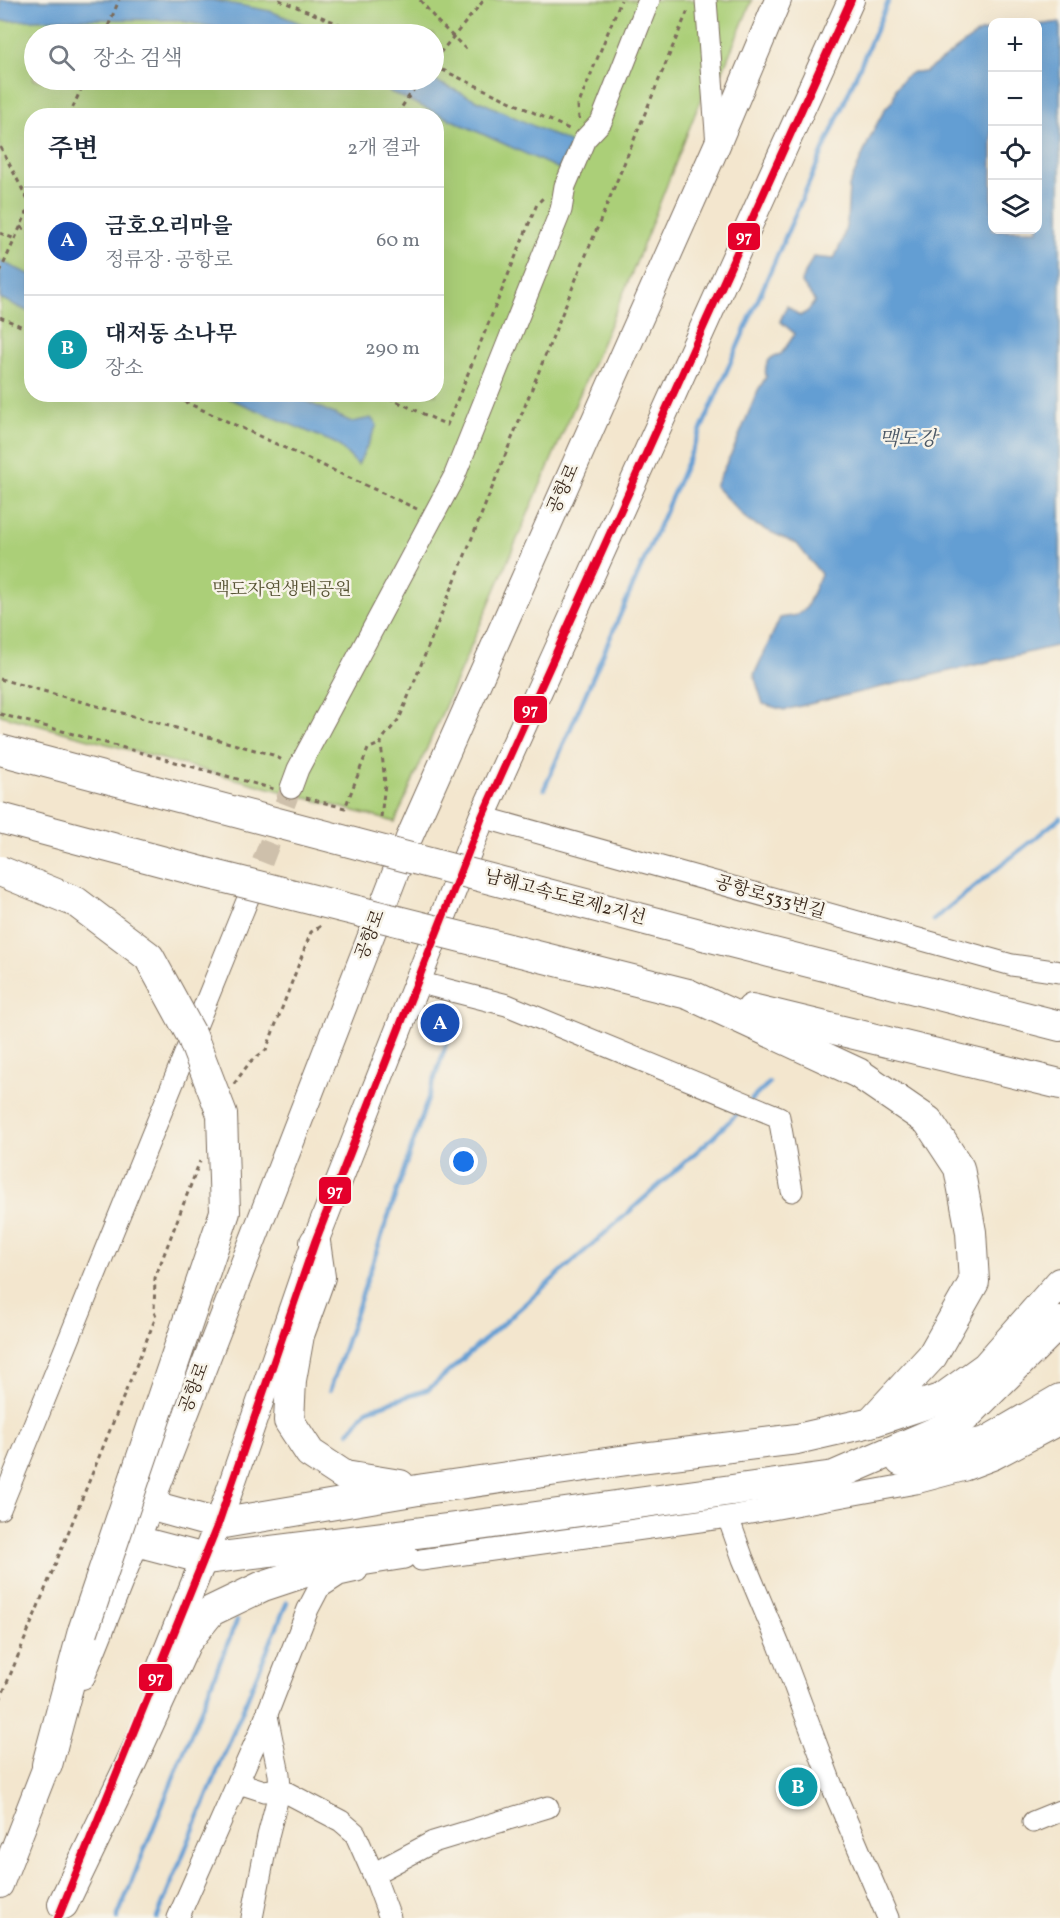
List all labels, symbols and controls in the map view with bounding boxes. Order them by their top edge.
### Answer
map controls [988,18,1042,234]
button: + [988,18,1042,72]
search box [24,24,444,90]
icon: search [45,41,78,74]
text: 장소 검색 [93,44,182,75]
button: − [988,72,1042,126]
button: locate [988,126,1042,180]
text: 주변 [48,132,98,168]
text: 2개 결과 [347,135,420,163]
button: layers [988,180,1042,234]
text: 금호오리마을 [105,212,233,243]
line badge: 97 [727,222,761,251]
text: A [60,227,75,255]
text: 60 m [376,227,420,255]
text: 97 [736,227,753,249]
text: 정류장 · 공항로 [105,247,233,275]
text: 대저동 소나무 [105,320,237,351]
text: B [61,335,74,363]
text: 290 m [365,335,420,363]
text: 장소 [105,355,144,383]
water label: 맥도강 [879,426,940,454]
street label: 공항로 [542,460,586,518]
park label: 맥도자연생태공원 [212,578,352,603]
line badge: 97 [513,695,548,724]
text: 97 [522,700,539,722]
street label: 남해고속도로제2지선 [482,864,648,932]
street label: 공항로533번길 [712,870,828,926]
street label: 공항로 [350,906,392,964]
pin: A [420,1000,460,1046]
your location [449,1147,478,1176]
line badge: 97 [318,1176,352,1205]
text: 97 [327,1181,344,1203]
street label: 공항로 [174,1359,216,1417]
line badge: 97 [138,1663,173,1692]
text: 97 [148,1668,165,1690]
pin: B [778,1764,818,1810]

